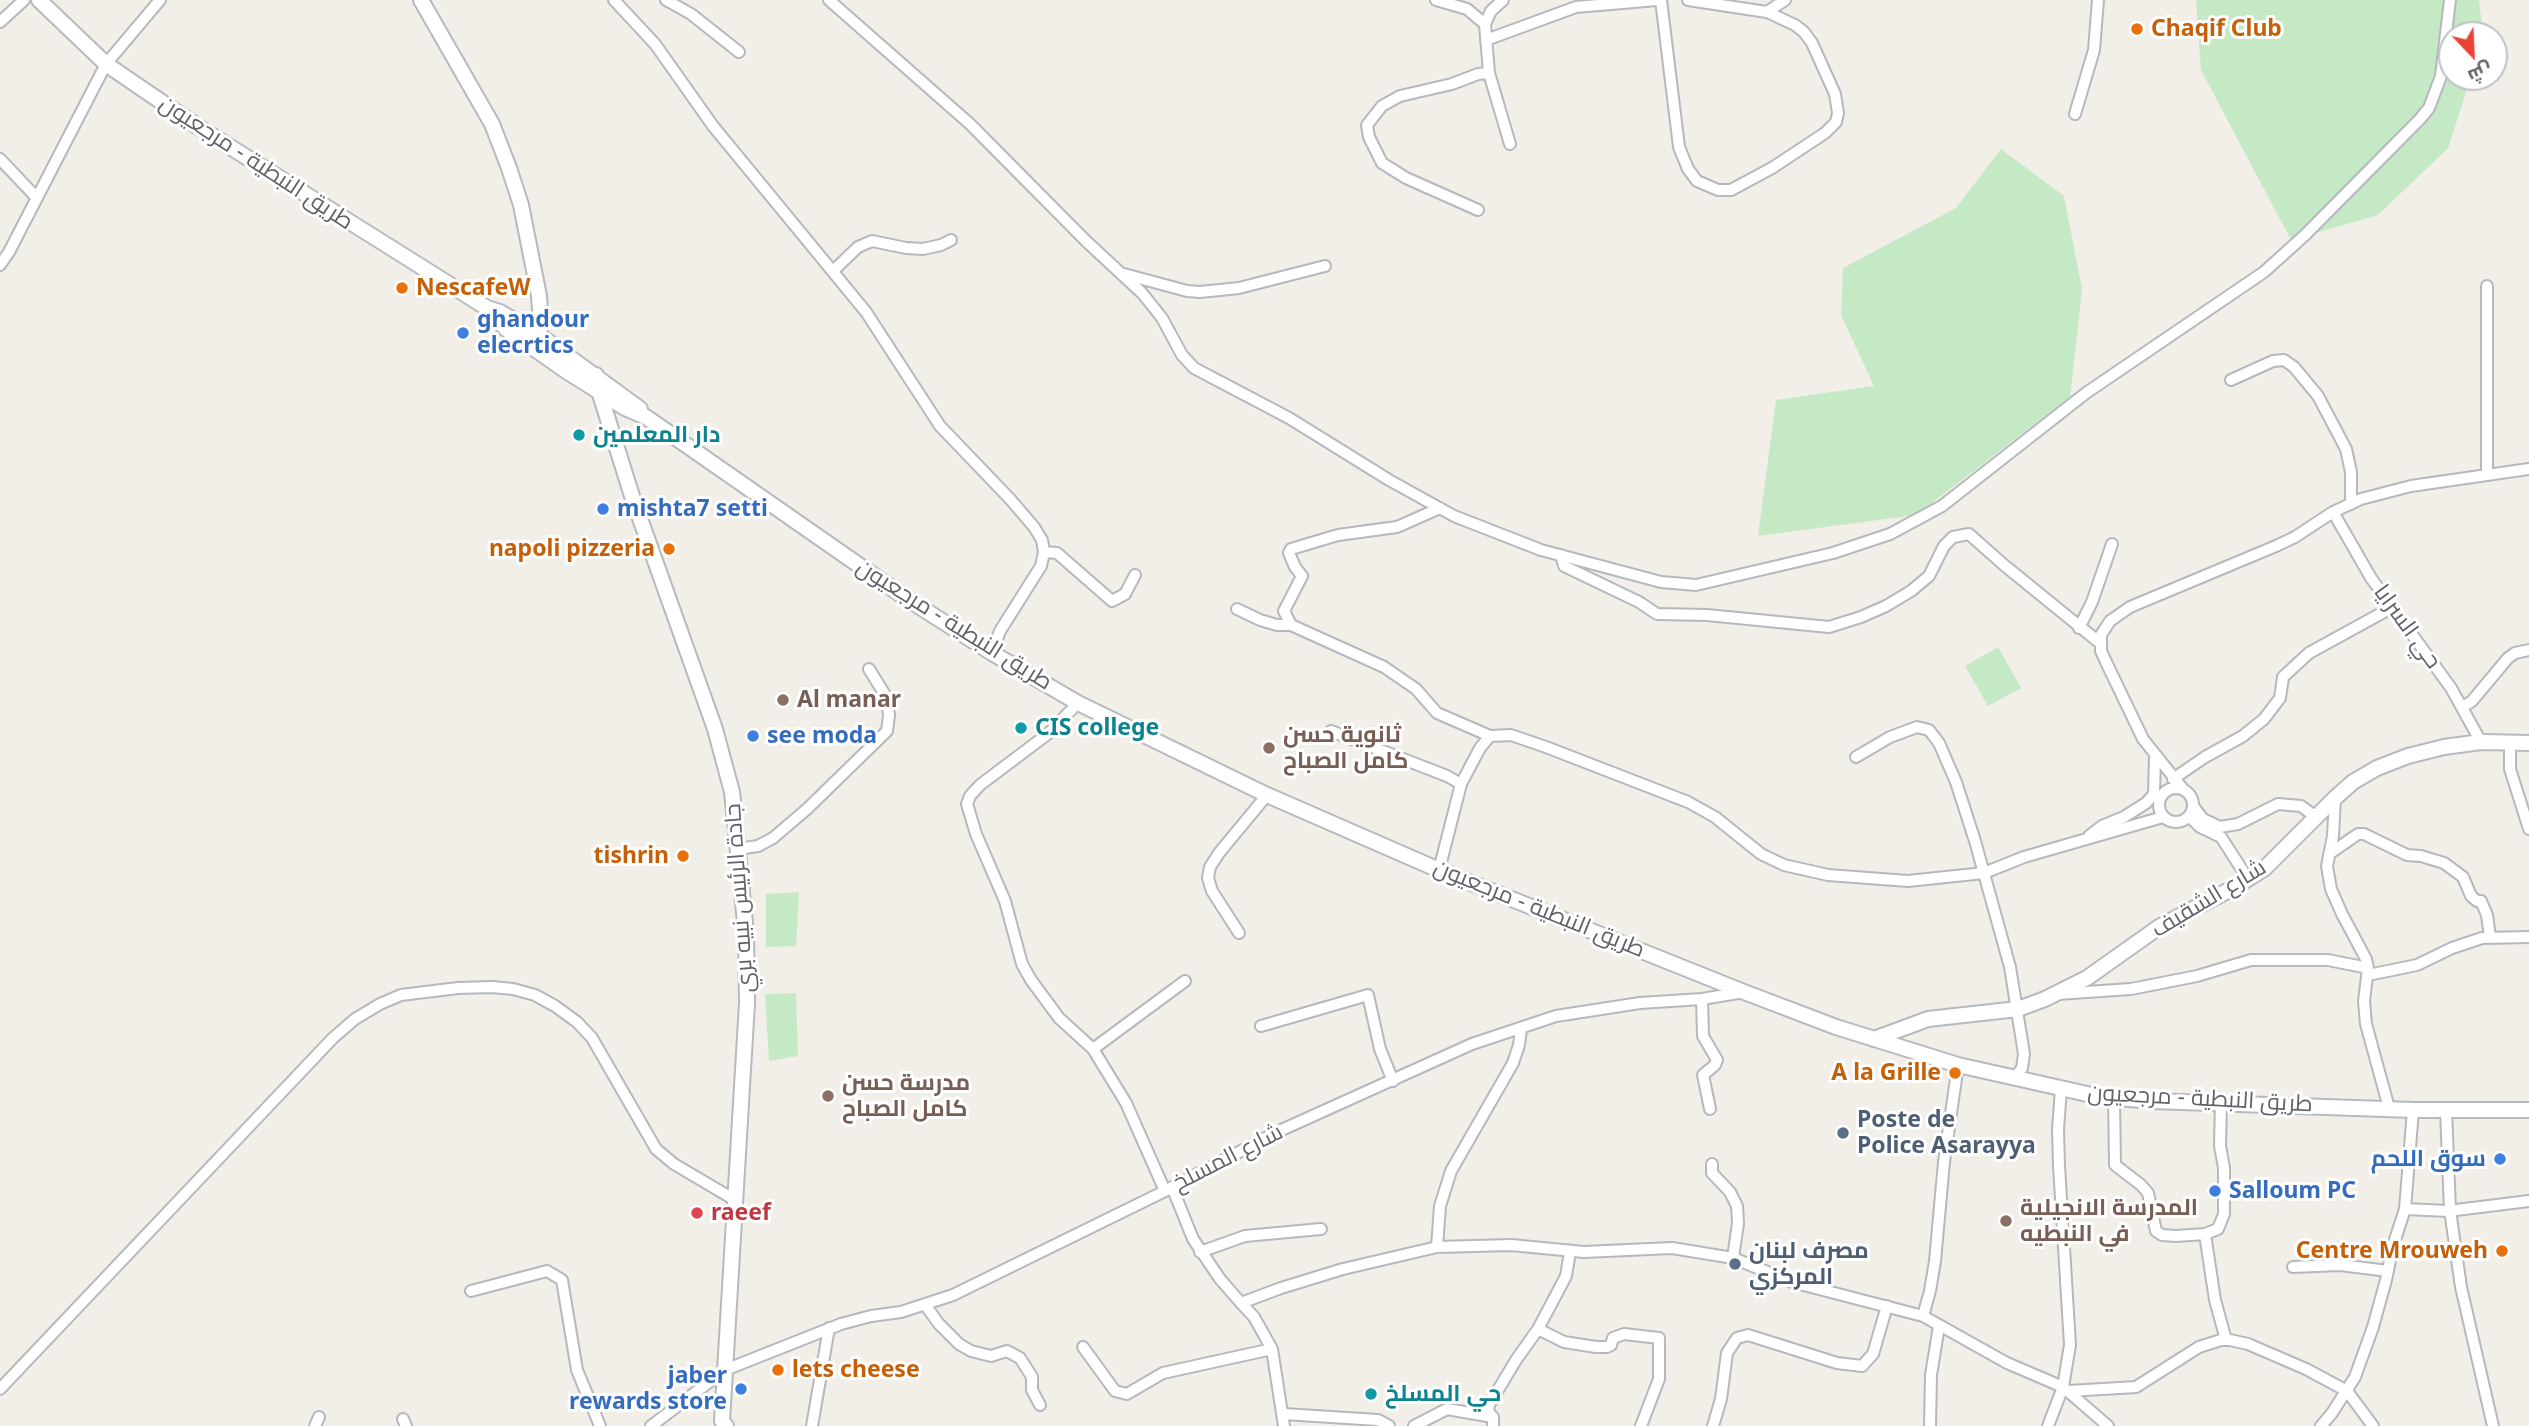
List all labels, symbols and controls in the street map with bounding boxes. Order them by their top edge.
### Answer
place label: Chaqif Club [2151,15,2282,43]
marker: Chaqif Club [2129,21,2145,37]
north arrow [2438,21,2508,91]
text: ش [2464,57,2497,90]
street label: طريق النبطية - مرجعيون [154,90,358,236]
place label: NescafeW [416,274,530,302]
marker: NescafeW [394,280,410,296]
place label: ghandour elecrtics [477,306,589,360]
marker: ghandour elecrtics [455,325,471,341]
place label: دار المعلمين [593,421,720,449]
marker: دار المعلمين [571,427,587,443]
place label: mishta7 setti [617,495,768,523]
marker: mishta7 setti [595,501,611,517]
place label: napoli pizzeria [489,535,655,563]
marker: napoli pizzeria [661,541,677,557]
street label: طريق النبطية - مرجعيون [851,554,1057,696]
street label: حي السرايا [2367,580,2447,674]
place label: Al manar [797,686,901,714]
marker: Al manar [775,692,791,708]
place label: CIS college [1035,714,1159,742]
marker: CIS college [1013,720,1029,736]
place label: ثانوية حسن كامل الصباح [1283,721,1409,775]
place label: see moda [767,722,877,750]
marker: see moda [745,728,761,744]
marker: ثانوية حسن كامل الصباح [1261,740,1277,756]
street label: جادة الرئيس نبيه بري [720,802,760,994]
place label: tishrin [594,842,669,870]
marker: tishrin [675,848,691,864]
street label: طريق النبطية - مرجعيون [1429,854,1649,964]
street label: شارع الشقيف [2147,854,2271,944]
place label: A la Grille [1831,1059,1941,1087]
marker: A la Grille [1947,1065,1963,1081]
place label: مدرسة حسن كامل الصباح [842,1069,970,1123]
street label: طريق النبطية - مرجعيون [2087,1079,2313,1119]
marker: مدرسة حسن كامل الصباح [820,1088,836,1104]
place label: Poste de Police Asarayya [1857,1106,2036,1160]
street label: شارع المسلخ [1168,1118,1288,1198]
marker: Poste de Police Asarayya [1835,1125,1851,1141]
place label: سوق اللحم [2371,1145,2486,1173]
marker: سوق اللحم [2492,1151,2508,1167]
place label: Salloum PC [2229,1177,2356,1205]
marker: Salloum PC [2207,1183,2223,1199]
place label: المدرسة الانجيلية في النبطيه [2020,1194,2198,1248]
place label: raeef [711,1199,771,1227]
marker: raeef [689,1205,705,1221]
marker: المدرسة الانجيلية في النبطيه [1998,1213,2014,1229]
place label: مصرف لبنان المركزي [1749,1237,1869,1291]
place label: Centre Mrouweh [2296,1237,2488,1265]
marker: Centre Mrouweh [2494,1243,2510,1259]
marker: مصرف لبنان المركزي [1727,1256,1743,1272]
place label: lets cheese [792,1356,920,1384]
place label: jaber rewards store [569,1362,727,1416]
marker: lets cheese [770,1362,786,1378]
place label: حي المسلخ [1385,1380,1501,1408]
marker: jaber rewards store [733,1381,749,1397]
marker: حي المسلخ [1363,1386,1379,1402]

